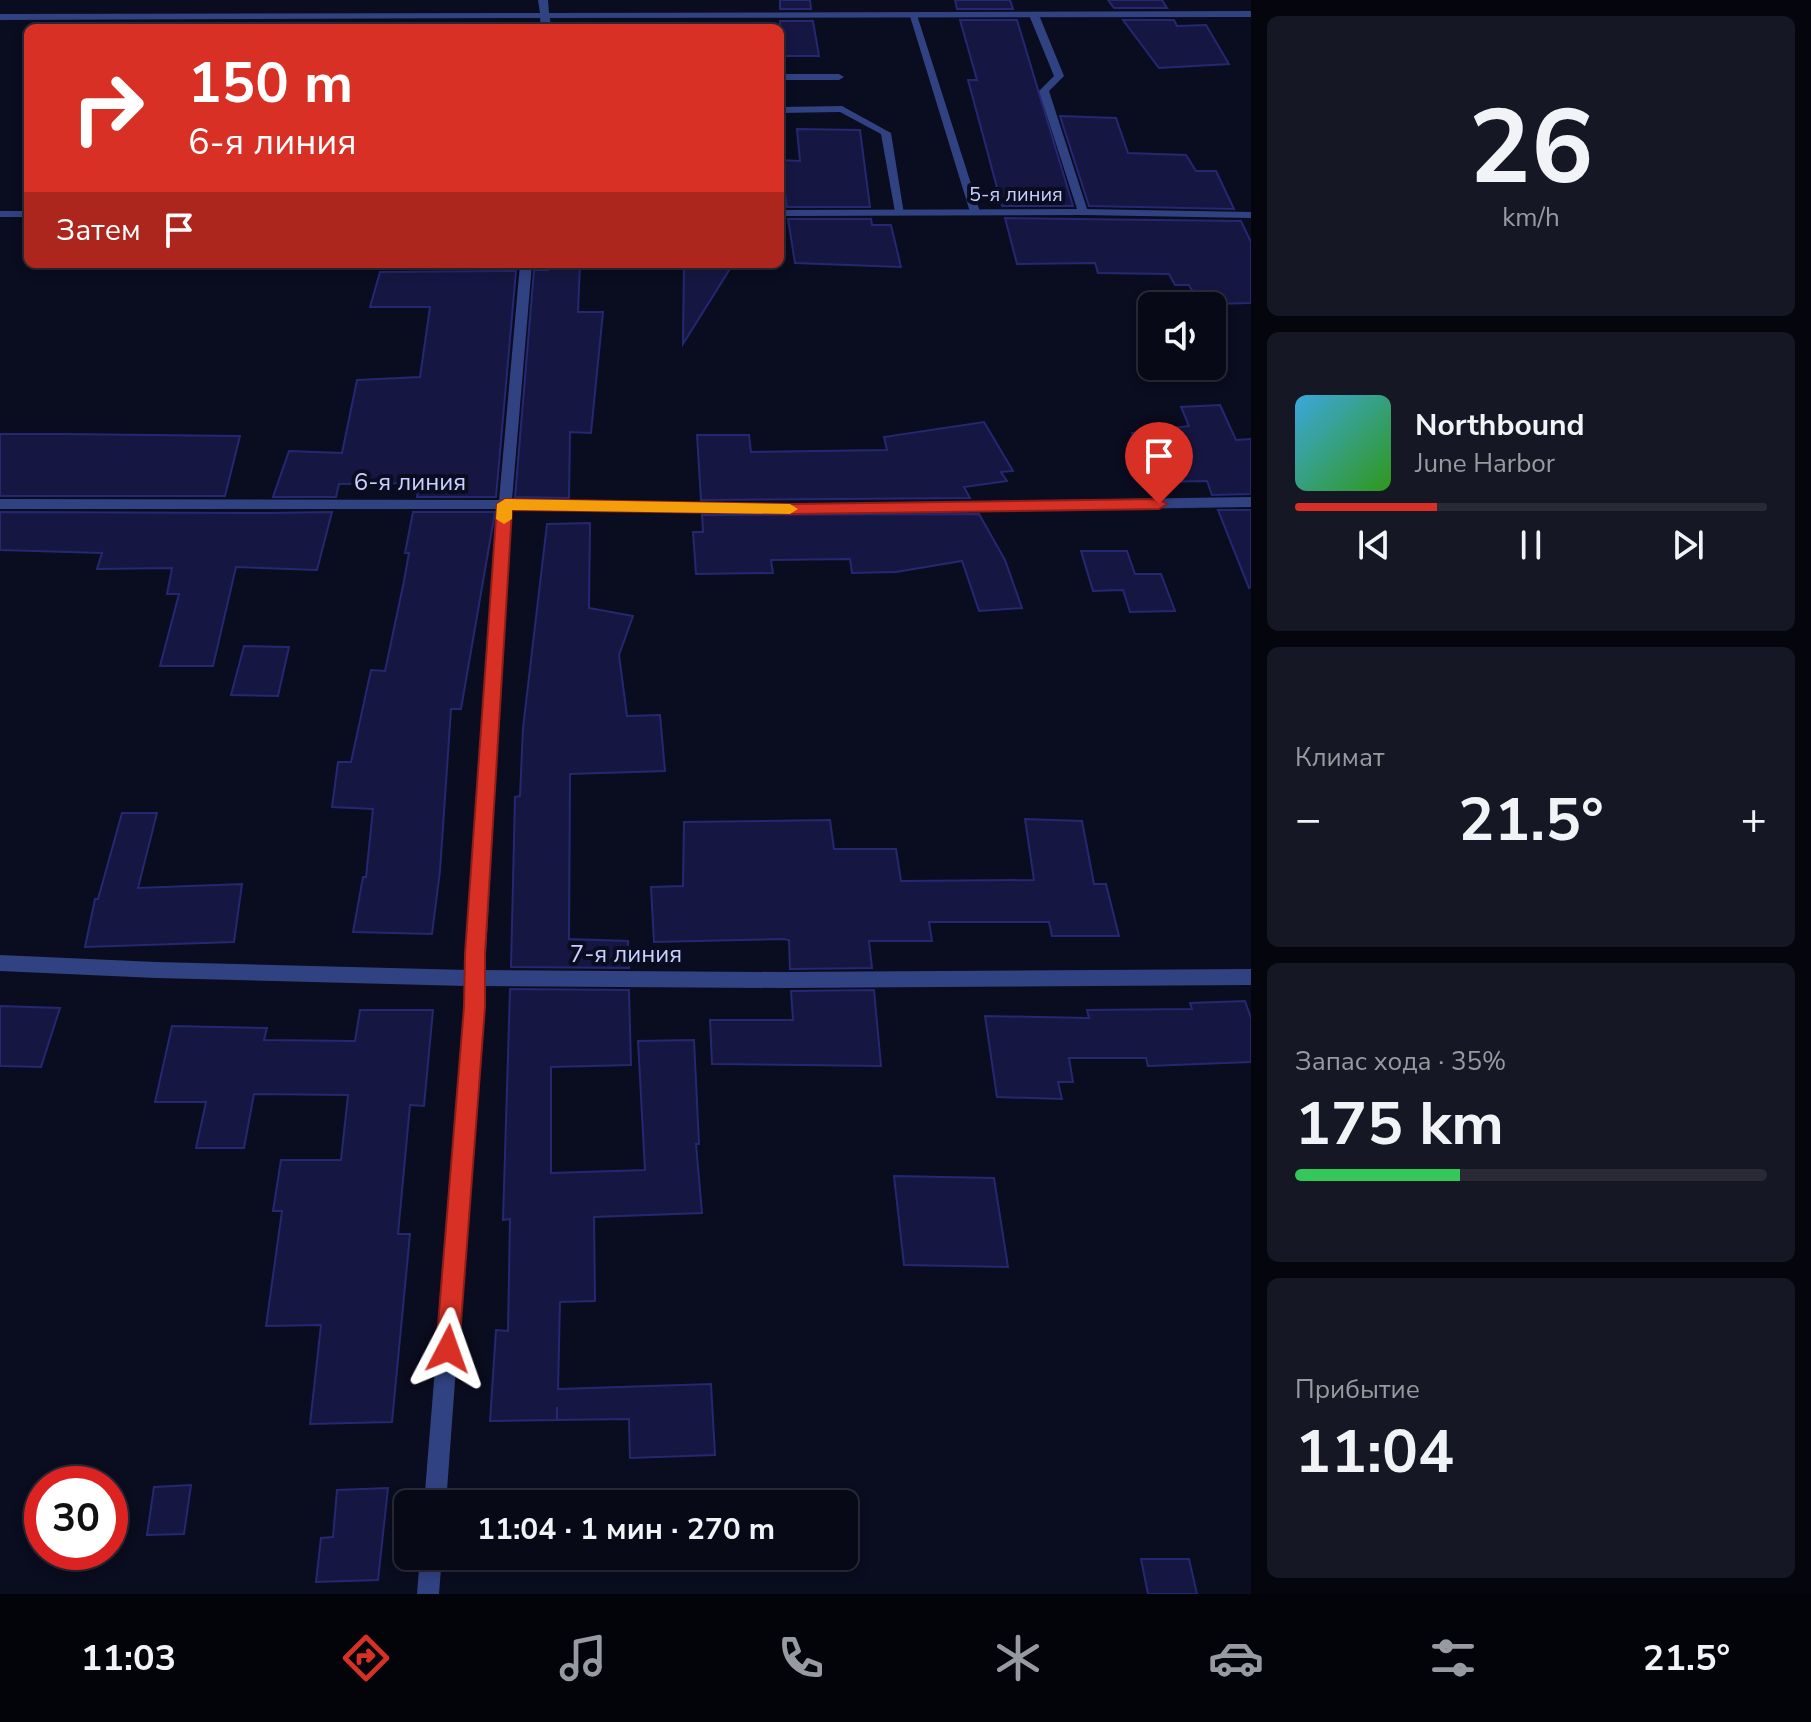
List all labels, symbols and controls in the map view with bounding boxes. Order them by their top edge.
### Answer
text: 150 m [188,45,353,122]
icon: right [56,56,160,160]
text: 26 [1469,77,1593,219]
text: 6-я линия [188,118,357,167]
street label: 5-я линия [969,181,1063,208]
text: km/h [1502,200,1560,235]
icon: arrive [157,208,201,252]
text: Затем [56,210,141,251]
map controls [1138,292,1226,380]
button: sound [1138,292,1226,380]
text: Northbound [1415,405,1585,446]
pin [1125,422,1193,504]
icon: arrive [1137,434,1181,478]
text: June Harbor [1415,446,1555,481]
street label: 6-я линия [354,466,466,498]
icon: previous [1352,523,1396,567]
icon: pause [1509,523,1553,567]
icon: next [1666,523,1710,567]
text: Климат [1295,740,1384,775]
text: 21.5° [1458,779,1604,861]
text: − [1295,790,1321,850]
text: + [1741,790,1767,850]
street label: 7-я линия [570,938,682,970]
text: Запас хода · 35% [1295,1044,1506,1079]
text: 175 km [1295,1083,1504,1165]
position arrow [406,1307,490,1391]
text: Прибытие [1295,1372,1420,1407]
text: 11:04 [1295,1411,1454,1493]
speed limit sign: 30 [24,1466,128,1570]
text: 11:04 · 1 мин · 270 m [477,1509,775,1550]
icon: directions [338,1630,394,1686]
icon: music [555,1630,611,1686]
icon: phone [773,1630,829,1686]
icon: climate [990,1630,1046,1686]
icon: car [1208,1630,1264,1686]
icon: filters [1425,1630,1481,1686]
text: 11:03 [81,1634,176,1683]
text: 21.5° [1643,1634,1730,1683]

